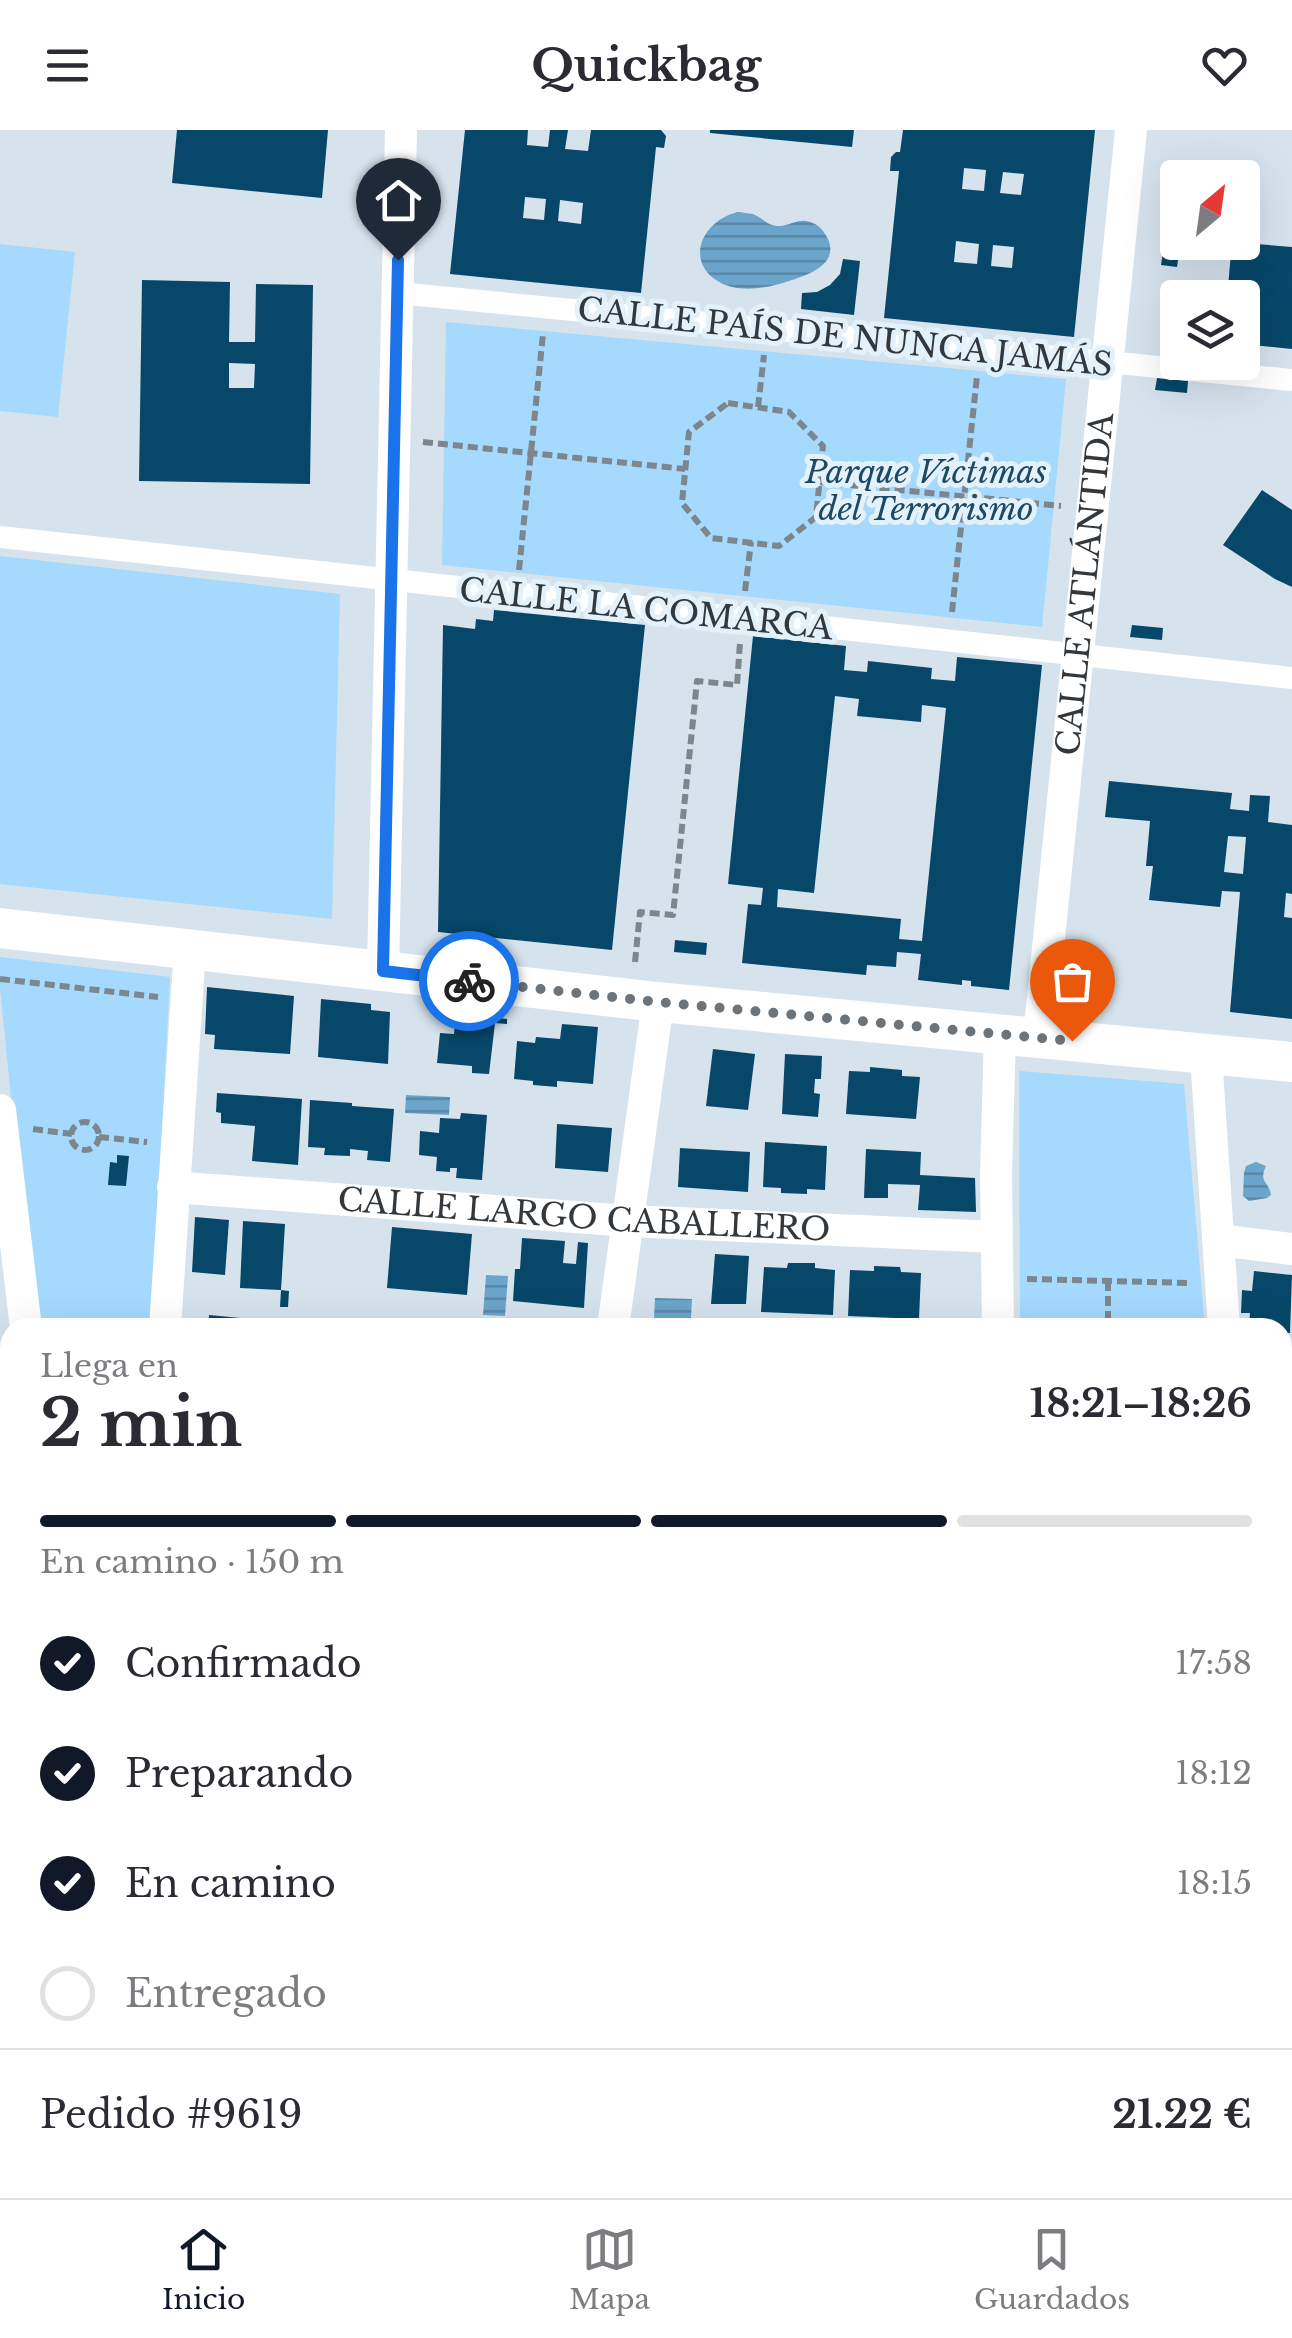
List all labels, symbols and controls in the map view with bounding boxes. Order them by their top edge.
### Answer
text: Quickbag [531,37,761,93]
icon: menu [40,38,95,93]
icon: heart [1197,38,1252,93]
pin [356,158,441,261]
north arrow [1160,160,1260,260]
map controls [1160,160,1260,380]
icon: home [371,173,426,228]
button: layers [1160,280,1260,380]
street label: CALLE PAÍS DE NUNCA JAMÁS [575,289,1115,385]
street label: CALLE ATLÁNTIDA [1048,410,1122,758]
park label: Parque Víctimas del Terrorismo [804,452,1047,529]
street label: CALLE LA COMARCA [457,569,836,649]
courier [419,931,519,1031]
pin [1030,939,1115,1042]
icon: bike [442,954,497,1009]
icon: bag [1045,954,1100,1009]
street label: CALLE LARGO CABALLERO [336,1179,831,1250]
text: Llega en [40,1346,178,1386]
text: 18:21–18:26 [1030,1380,1252,1427]
text: 2 min [40,1383,242,1464]
text: En camino · 150 m [40,1542,344,1582]
icon: check [40,1636,95,1691]
text: Confirmado [125,1640,362,1687]
text: 17:58 [1175,1643,1252,1683]
icon: check [40,1746,95,1801]
text: Preparando [125,1750,353,1797]
text: 18:12 [1175,1753,1252,1793]
icon: check [40,1856,95,1911]
text: En camino [125,1860,336,1907]
text: 18:15 [1177,1863,1252,1903]
text: Entregado [125,1970,327,2017]
text: Pedido #9619 [40,2091,302,2138]
text: 21.22 € [1112,2091,1252,2138]
tab: Inicio [162,2222,245,2317]
tab: Mapa [569,2222,650,2317]
tab: Guardados [974,2222,1130,2317]

